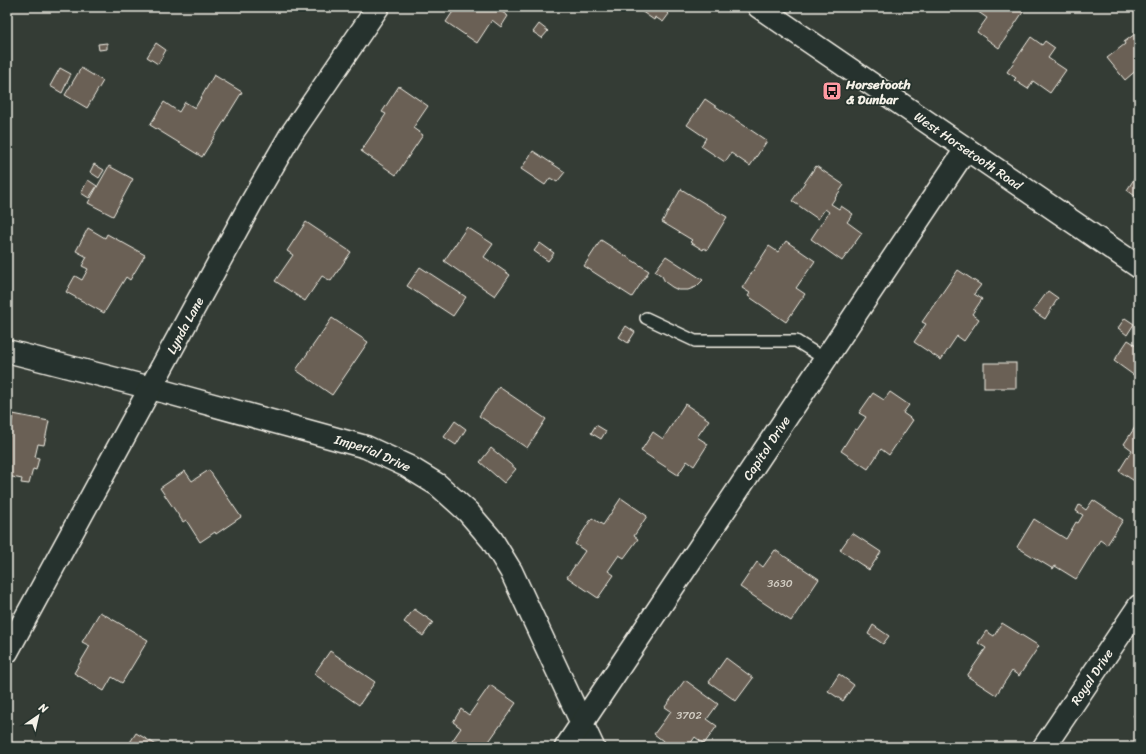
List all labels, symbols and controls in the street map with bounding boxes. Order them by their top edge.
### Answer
place label: Horsetooth & Dunbar [845,73,911,111]
bus stop icon: Horsetooth & Dunbar [821,80,843,102]
street label: West Horsetooth Road [909,105,1028,197]
street label: Lynda Lane [160,293,210,358]
street label: Capitol Drive [736,411,797,485]
street label: Imperial Drive [331,428,416,478]
house number: 3630 [767,574,793,593]
street label: Royal Drive [1064,643,1120,710]
north arrow [18,696,58,736]
text: N [34,698,52,718]
house number: 3702 [676,706,702,725]

